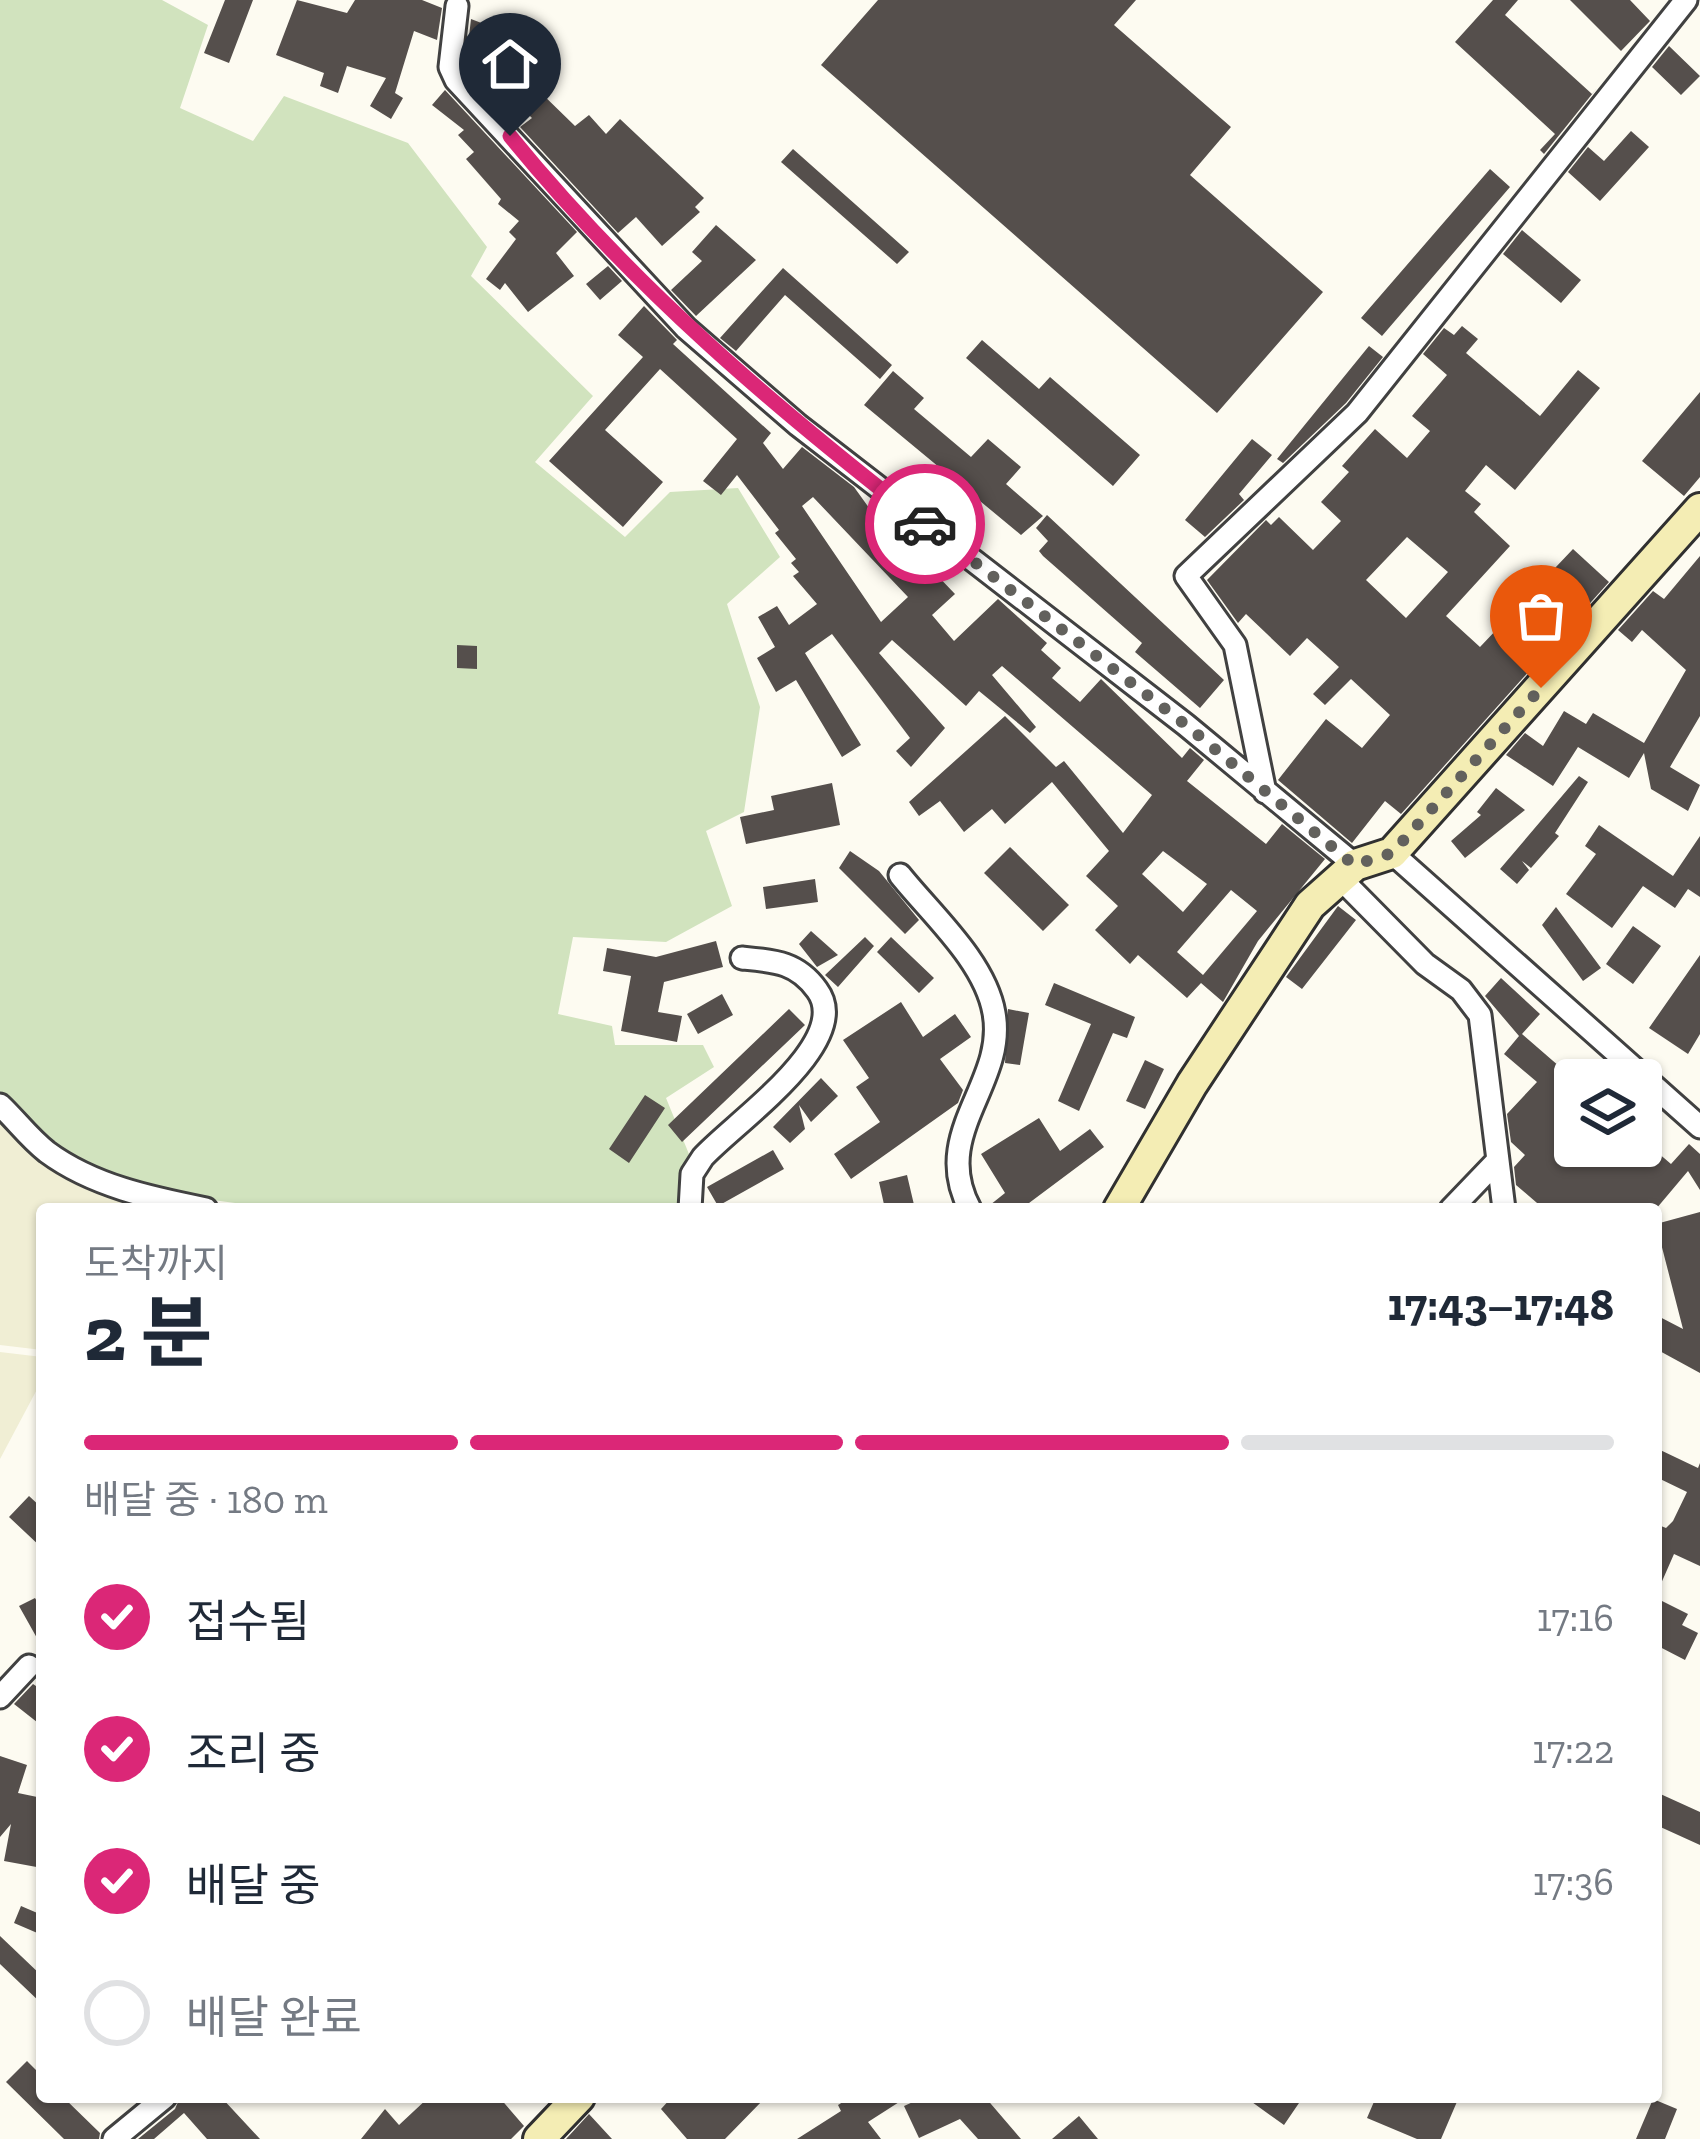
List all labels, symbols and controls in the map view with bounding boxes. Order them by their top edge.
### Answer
pin [459,13,561,136]
icon: home [477,31,543,97]
courier [865,464,985,584]
icon: car [892,491,958,557]
pin [1490,565,1592,688]
icon: bag [1508,583,1574,649]
map controls [1554,1059,1662,1167]
button: layers [1554,1059,1662,1167]
text: 도착까지 [84,1240,228,1287]
text: 17:43–17:48 [1387,1278,1614,1332]
text: 2 분 [84,1286,212,1380]
text: 배달 중 · 180 m [84,1476,328,1523]
icon: check [84,1584,150,1650]
text: 17:16 [1537,1594,1614,1641]
text: 접수됨 [186,1595,310,1649]
icon: check [84,1716,150,1782]
text: 17:22 [1532,1726,1614,1773]
text: 조리 중 [186,1727,320,1781]
icon: check [84,1848,150,1914]
text: 17:36 [1533,1858,1614,1905]
text: 배달 중 [186,1859,320,1913]
text: 배달 완료 [186,1991,362,2045]

